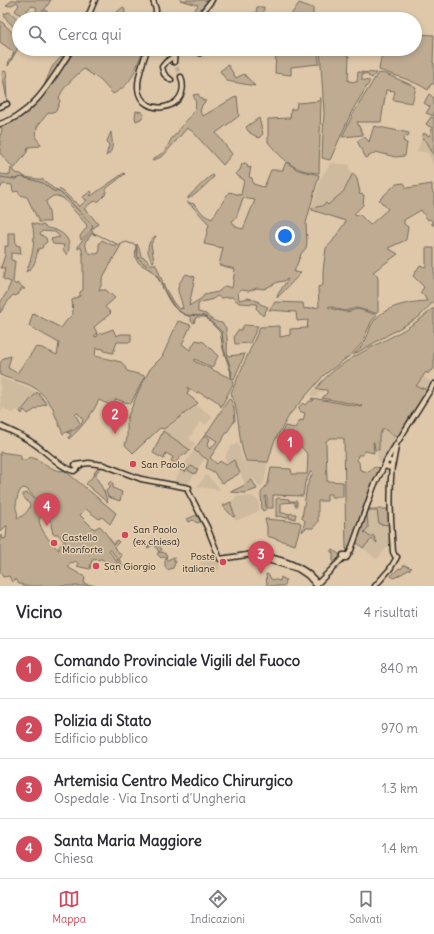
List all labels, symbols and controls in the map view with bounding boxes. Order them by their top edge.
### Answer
search box [12,12,422,56]
icon: search [26,23,48,45]
text: Cerca qui [58,25,122,44]
your location [275,226,295,246]
pin: 2 [102,401,128,434]
pin: 1 [277,429,303,462]
place label: San Paolo [141,458,186,471]
marker: San Paolo [128,459,138,469]
pin: 4 [34,493,60,526]
place label: San Paolo (ex chiesa) [133,523,180,548]
marker: San Paolo (ex chiesa) [120,530,130,540]
place label: Castello Monforte [62,531,103,556]
marker: Castello Monforte [49,538,59,548]
pin: 3 [248,541,274,574]
place label: Poste italiane [182,550,215,575]
marker: Poste italiane [218,557,228,567]
place label: San Giorgio [104,560,156,573]
marker: San Giorgio [91,561,101,571]
text: Vicino [16,601,62,623]
text: 4 risultati [364,604,418,621]
text: Comando Provinciale Vigili del Fuoco [54,651,300,670]
text: 1 [26,660,32,677]
text: 840 m [380,660,418,677]
text: Edificio pubblico [54,670,148,687]
text: Polizia di Stato [54,711,151,730]
text: 2 [25,720,33,737]
text: 970 m [381,720,418,737]
text: Edificio pubblico [54,730,148,747]
text: Artemisia Centro Medico Chirurgico [54,771,293,790]
text: 3 [25,780,33,797]
text: 1.3 km [382,780,418,797]
text: Ospedale · Via Insorti d'Ungheria [54,790,246,807]
text: Santa Maria Maggiore [54,831,202,850]
text: 4 [25,840,33,857]
text: 1.4 km [382,840,418,857]
text: Chiesa [54,850,93,867]
tab: Mappa [52,888,86,926]
tab: Indicazioni [190,888,245,926]
tab: Salvati [349,888,382,926]

